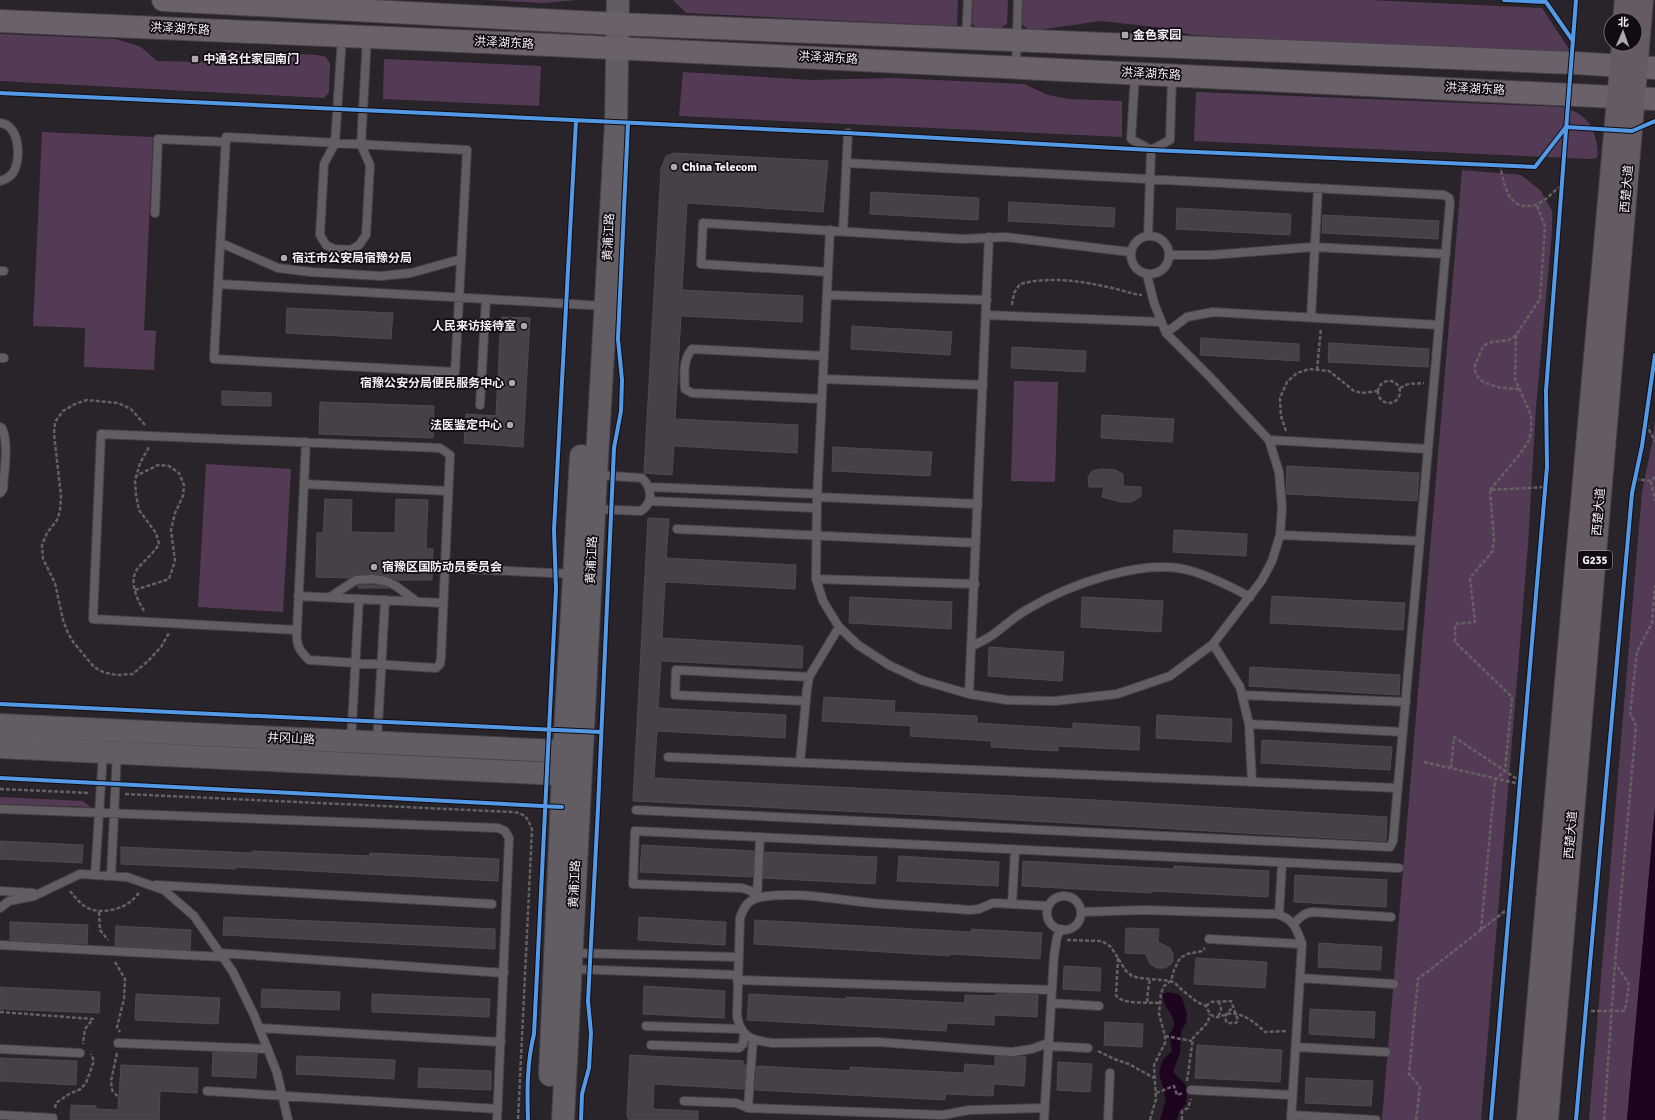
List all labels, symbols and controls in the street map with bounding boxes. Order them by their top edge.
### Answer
north arrow [1603,12,1643,52]
text: 北 [1618,16,1629,29]
street label: 洪泽湖东路 [150,20,210,38]
place label: 金色家园 [1133,28,1181,43]
marker: 金色家园 [1120,30,1130,40]
street label: 洪泽湖东路 [474,34,534,52]
street label: 洪泽湖东路 [798,49,858,67]
place label: 中通名仕家园南门 [203,52,299,67]
marker: 中通名仕家园南门 [190,54,200,64]
street label: 洪泽湖东路 [1121,65,1181,83]
street label: 洪泽湖东路 [1445,80,1505,98]
place label: China Telecom [682,160,757,175]
marker: China Telecom [669,162,679,172]
street label: 西楚大道 [1617,164,1637,214]
street label: 黄浦江路 [600,213,618,261]
place label: 宿迁市公安局宿豫分局 [292,251,412,266]
marker: 宿迁市公安局宿豫分局 [279,253,289,263]
place label: 人民来访接待室 [432,319,516,334]
marker: 人民来访接待室 [519,321,529,331]
place label: 宿豫公安分局便民服务中心 [360,376,504,391]
marker: 宿豫公安分局便民服务中心 [507,378,517,388]
place label: 法医鉴定中心 [430,418,502,433]
marker: 法医鉴定中心 [505,420,515,430]
street label: 西楚大道 [1589,487,1609,537]
street label: 黄浦江路 [583,536,601,584]
road number: G235 [1578,551,1612,569]
place label: 宿豫区国防动员委员会 [382,560,502,575]
marker: 宿豫区国防动员委员会 [369,562,379,572]
street label: 井冈山路 [267,730,315,748]
street label: 西楚大道 [1561,810,1581,860]
street label: 黄浦江路 [566,860,584,908]

